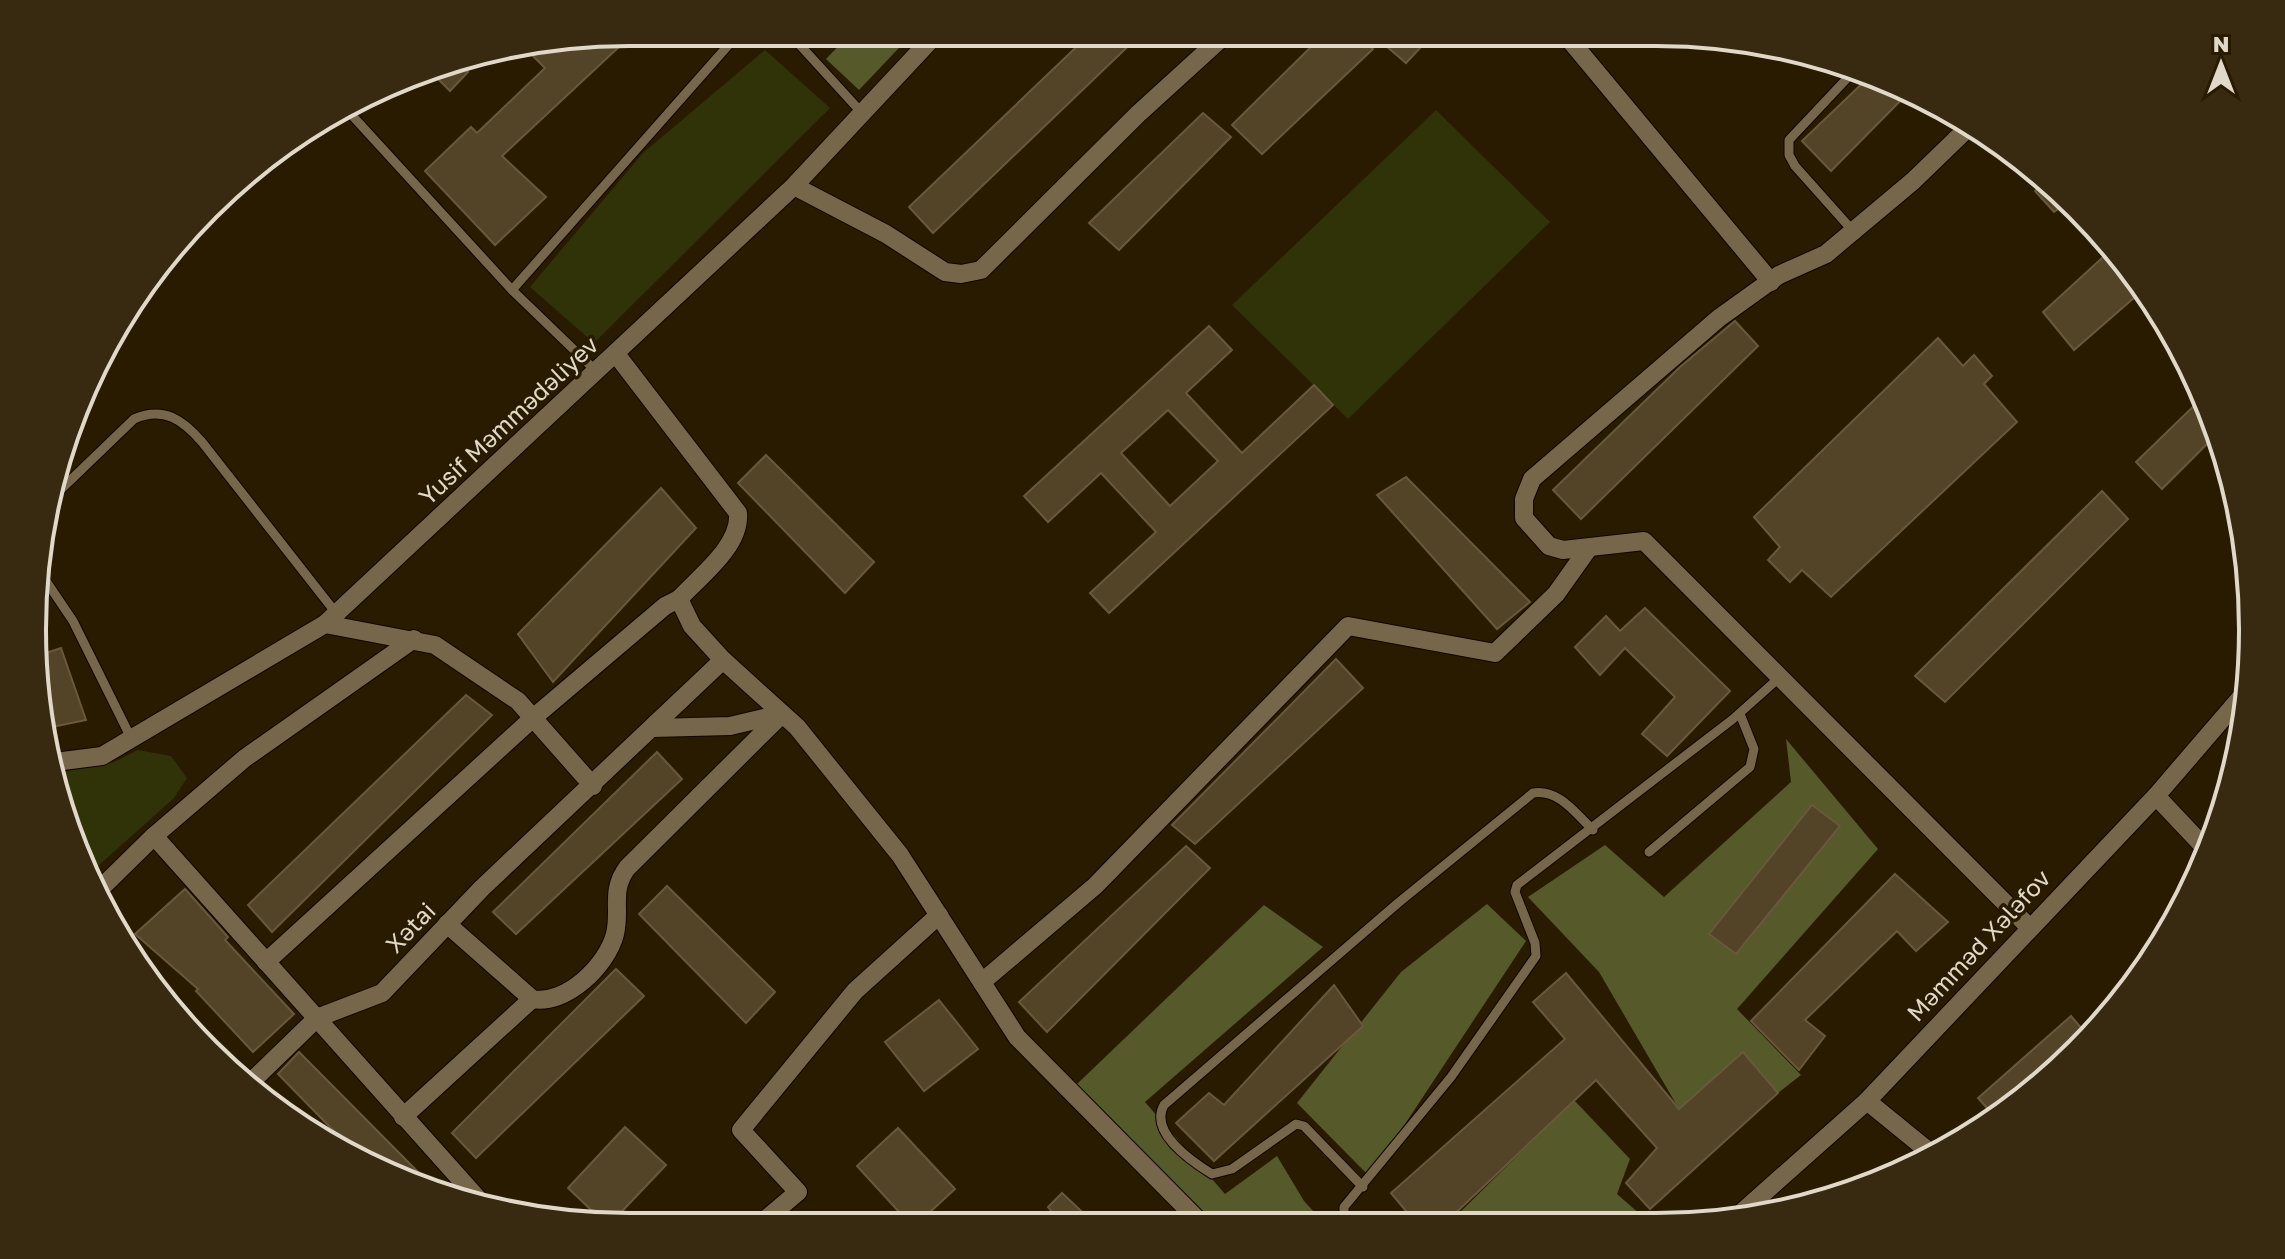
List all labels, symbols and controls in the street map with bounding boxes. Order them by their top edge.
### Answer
north arrow [2181,24,2261,104]
text: N [2213,30,2229,57]
street label: Yusif Məmmədəliyev [412,329,604,510]
street label: Məmməd Xələfov [1900,863,2056,1027]
street label: Xətai [379,896,441,958]

